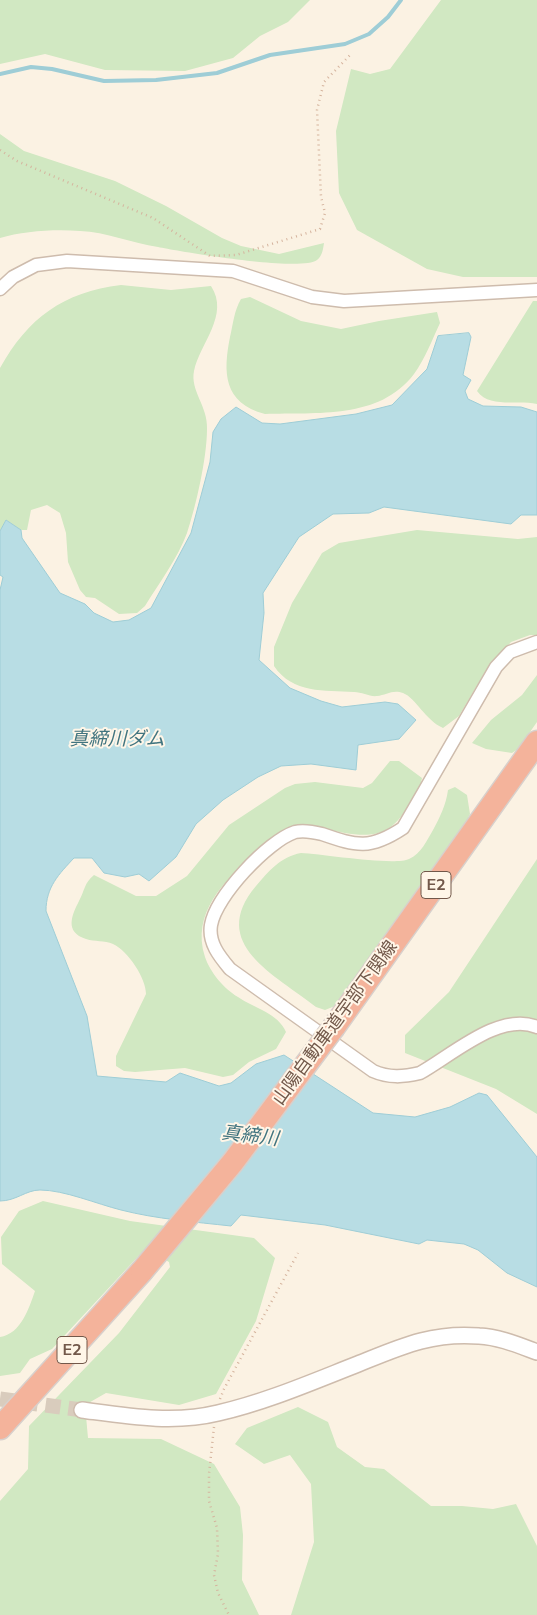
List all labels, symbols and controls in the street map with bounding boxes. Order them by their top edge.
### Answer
water label: 真締川ダム [70,728,164,750]
road number: E2 [421,872,451,898]
street label: 山陽自動車道宇部下関線 [268,937,402,1109]
water label: 真締川 [220,1121,280,1151]
road number: E2 [57,1336,87,1364]

